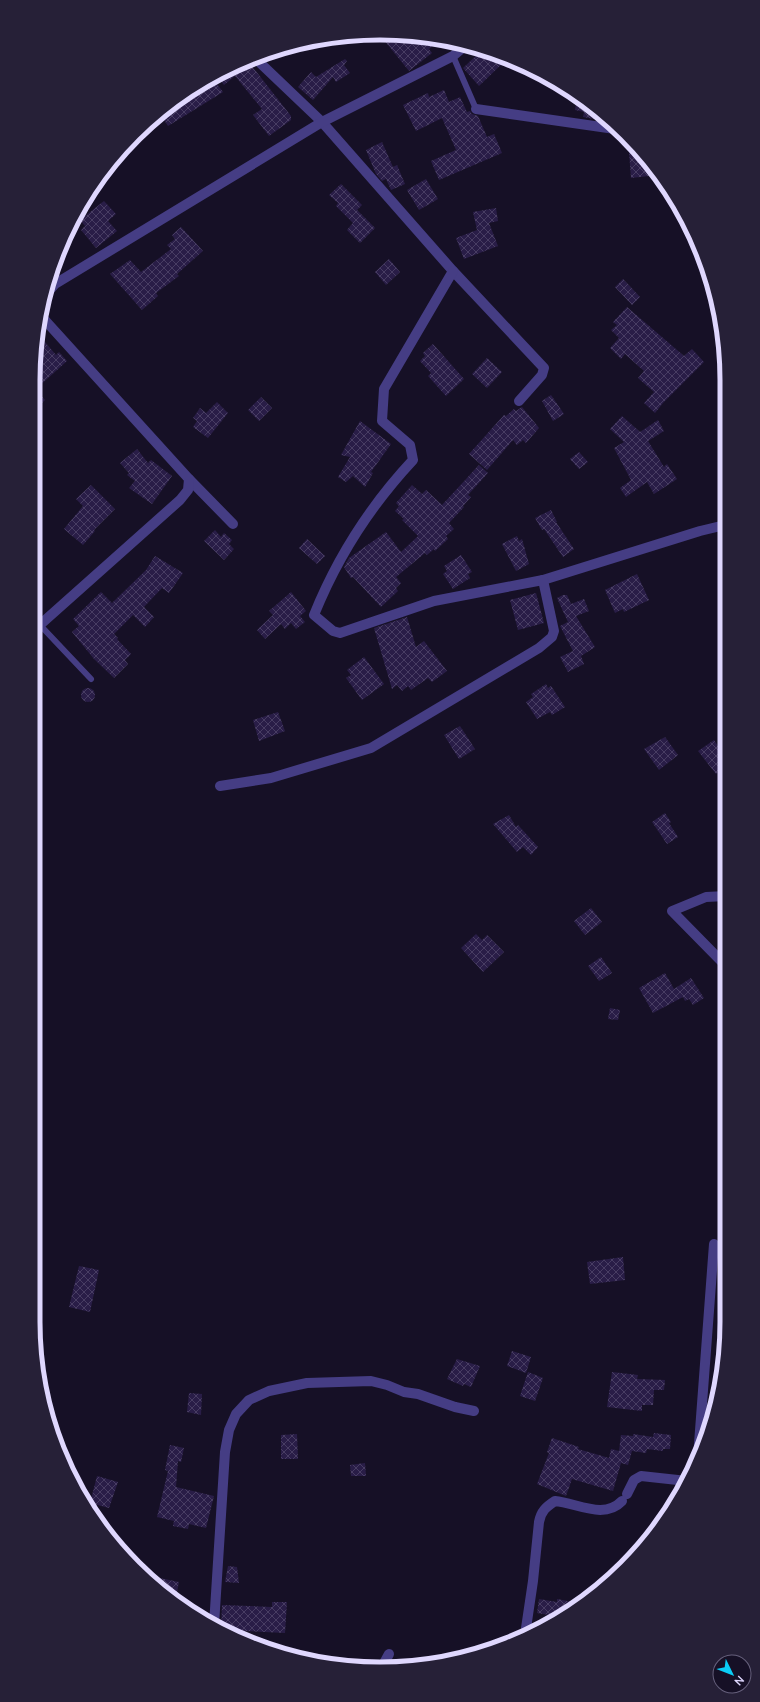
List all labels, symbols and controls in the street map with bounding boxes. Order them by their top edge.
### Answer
north arrow [712,1654,752,1694]
text: N [731,1672,747,1689]

